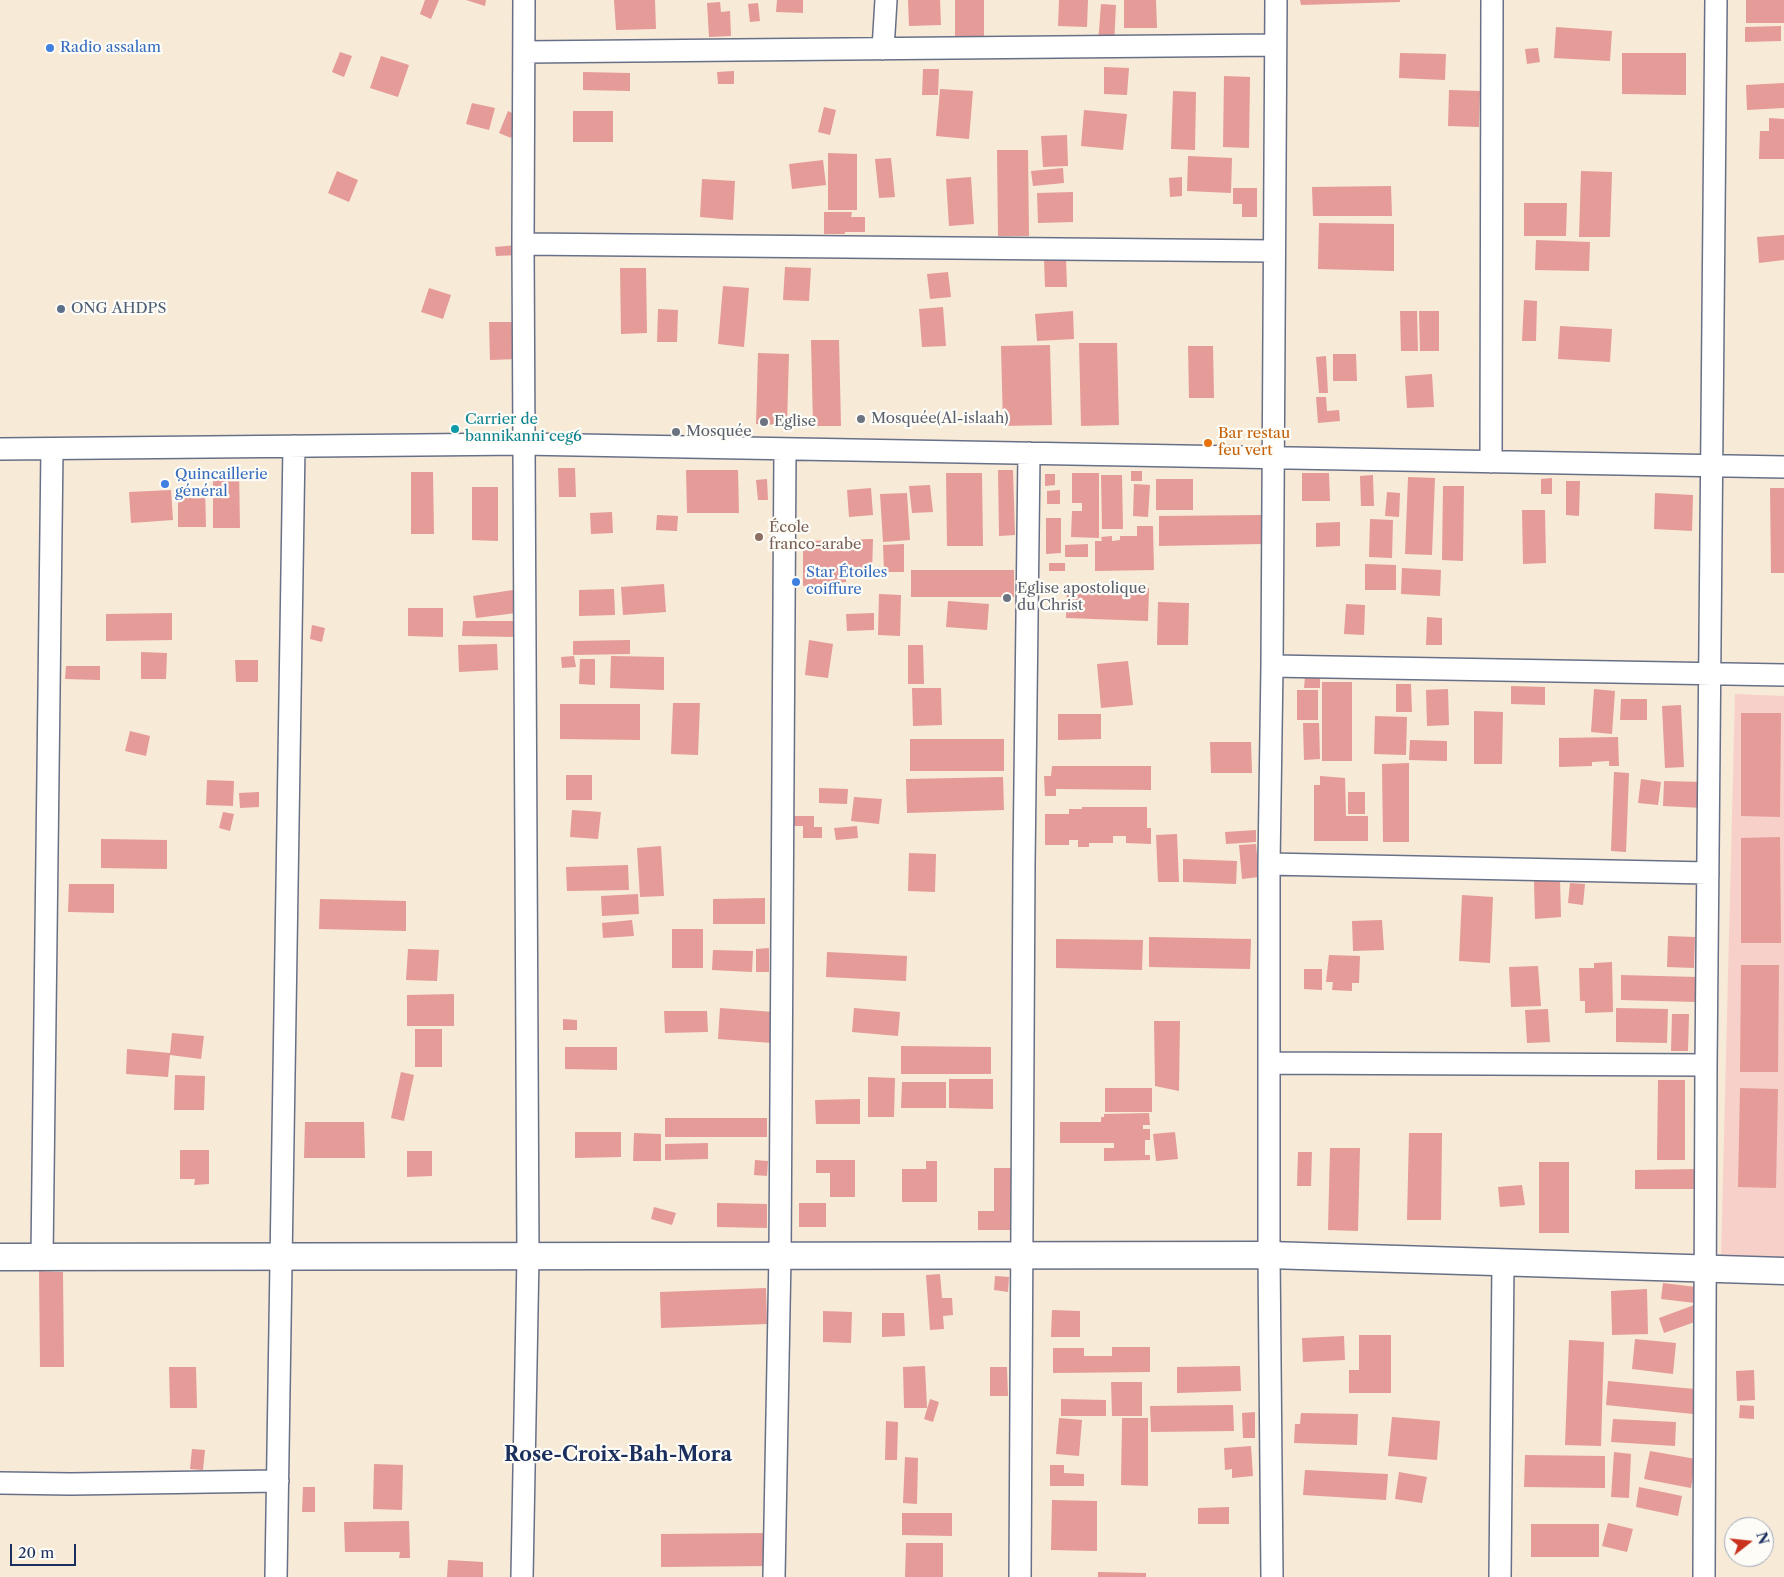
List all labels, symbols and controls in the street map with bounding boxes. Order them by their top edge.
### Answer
place label: Radio assalam [60,39,161,57]
marker: Radio assalam [44,42,56,54]
place label: ONG AHDPS [71,300,167,318]
marker: ONG AHDPS [55,303,67,315]
place label: Mosquée(Al-islaah) [871,410,1009,428]
place label: Carrier de bannikanni ceg6 [465,411,582,446]
place label: Eglise [774,413,816,431]
marker: Mosquée(Al-islaah) [855,413,867,425]
marker: Eglise [758,416,770,428]
marker: Carrier de bannikanni ceg6 [449,423,461,435]
place label: Mosquée [686,423,752,441]
place label: Bar restau feu vert [1218,425,1290,460]
marker: Mosquée [670,426,682,438]
marker: Bar restau feu vert [1202,437,1214,449]
place label: Quincaillerie général [175,466,268,501]
marker: Quincaillerie général [159,478,171,490]
place label: École franco-arabe [769,519,861,554]
marker: École franco-arabe [753,531,765,543]
place label: Star Étoiles coiffure [806,564,887,599]
marker: Star Étoiles coiffure [790,576,802,588]
place label: Eglise apostolique du Christ [1017,580,1146,615]
marker: Eglise apostolique du Christ [1001,592,1013,604]
district label: Rose-Croix-Bah-Mora [504,1443,732,1467]
north arrow [1724,1517,1774,1567]
text: N [1752,1530,1773,1546]
scale bar [12,1534,79,1566]
text: 20 m [18,1543,54,1562]

